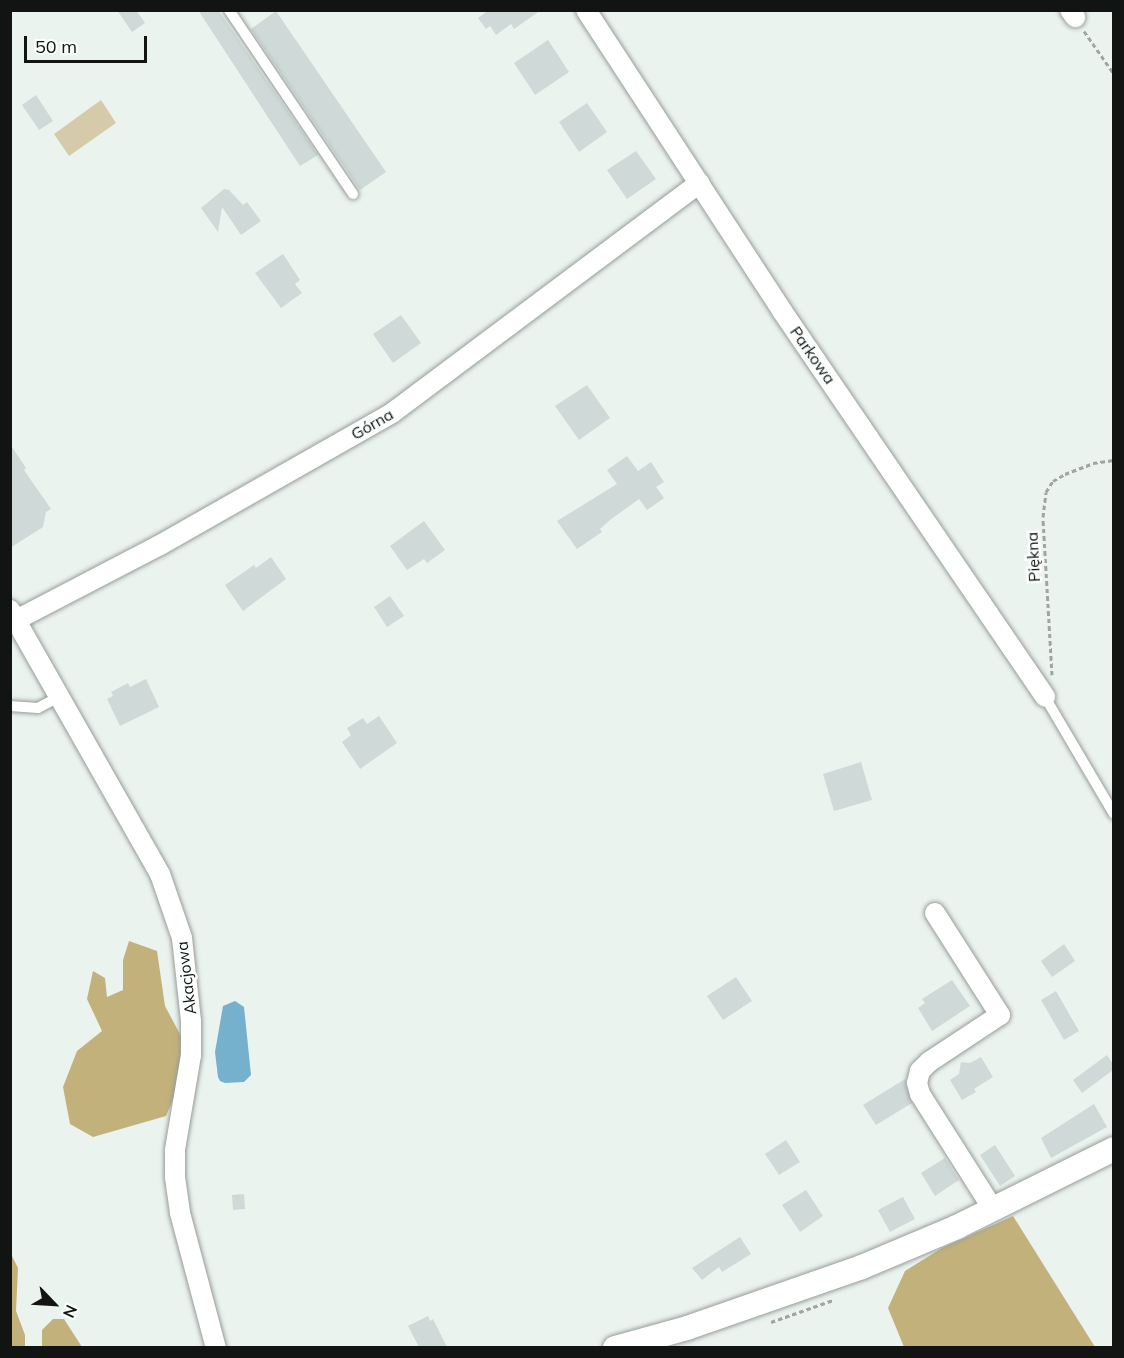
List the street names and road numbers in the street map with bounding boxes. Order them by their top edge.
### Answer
street label: Parkowa [786,323,840,387]
street label: Górna [347,404,397,444]
street label: Piękna [1022,531,1044,583]
street label: Akacjowa [172,940,200,1016]

